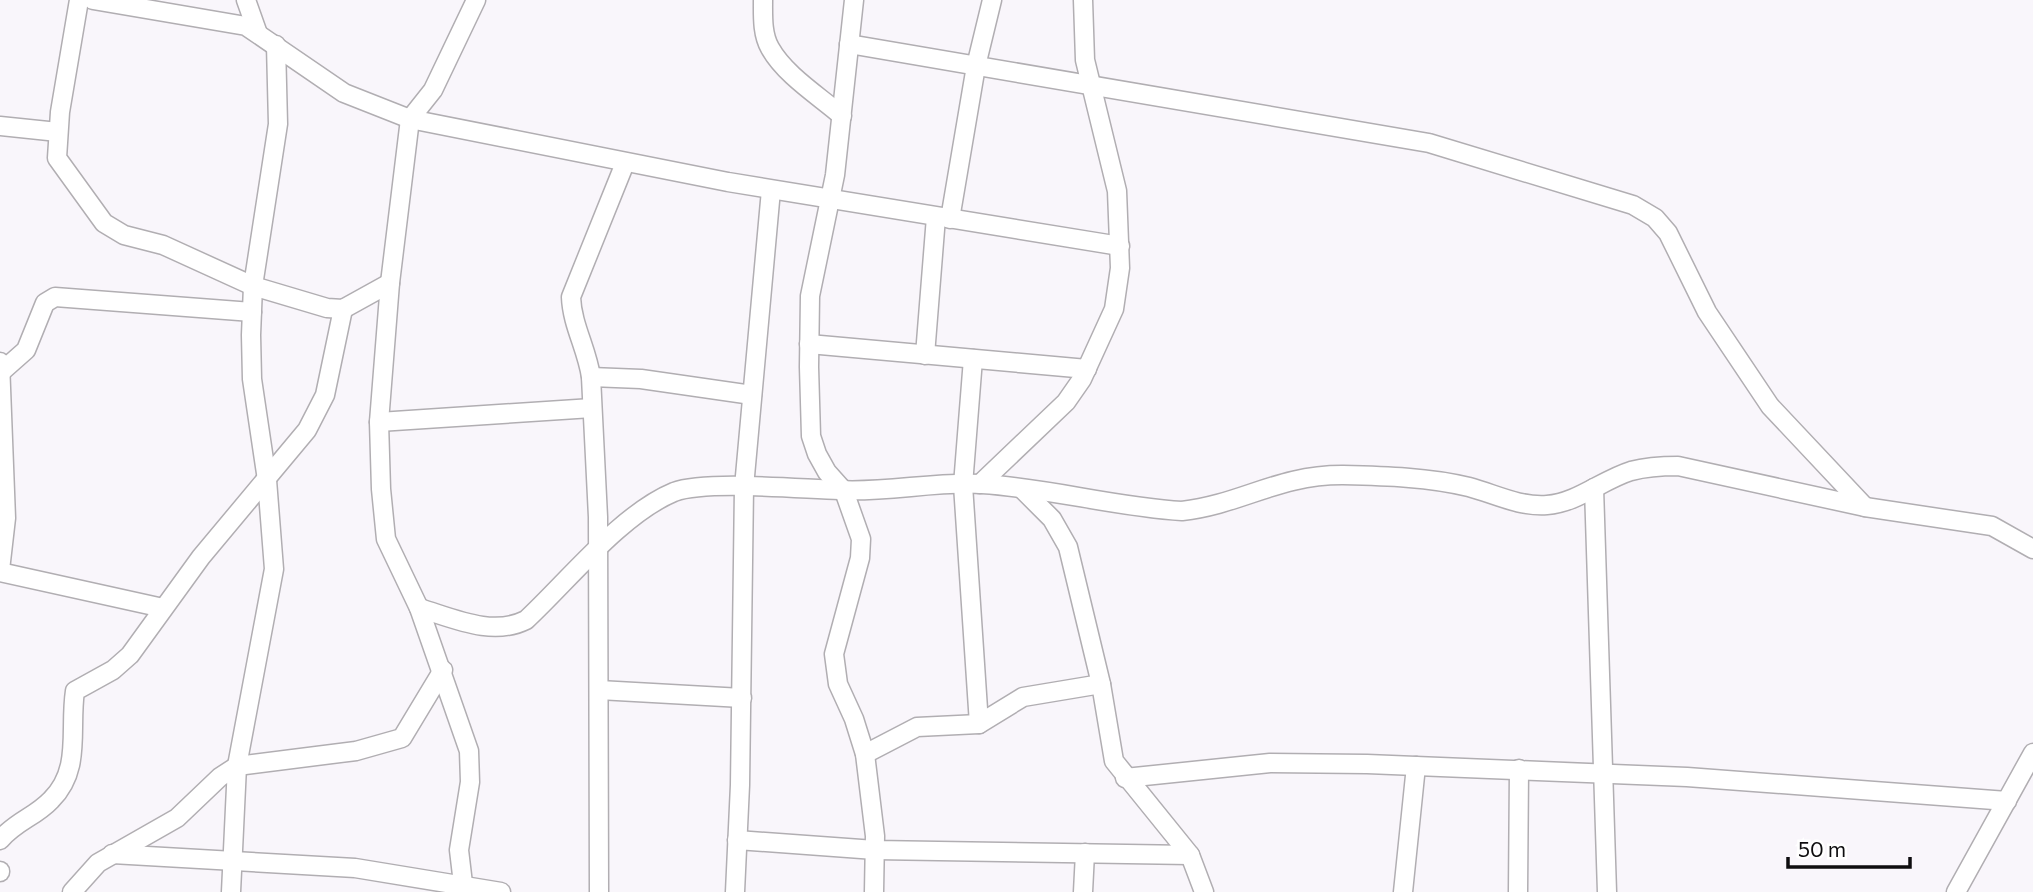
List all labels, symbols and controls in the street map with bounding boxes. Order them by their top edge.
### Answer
scale bar [1788,826,1910,870]
text: 50 m [1798,836,1846,861]

